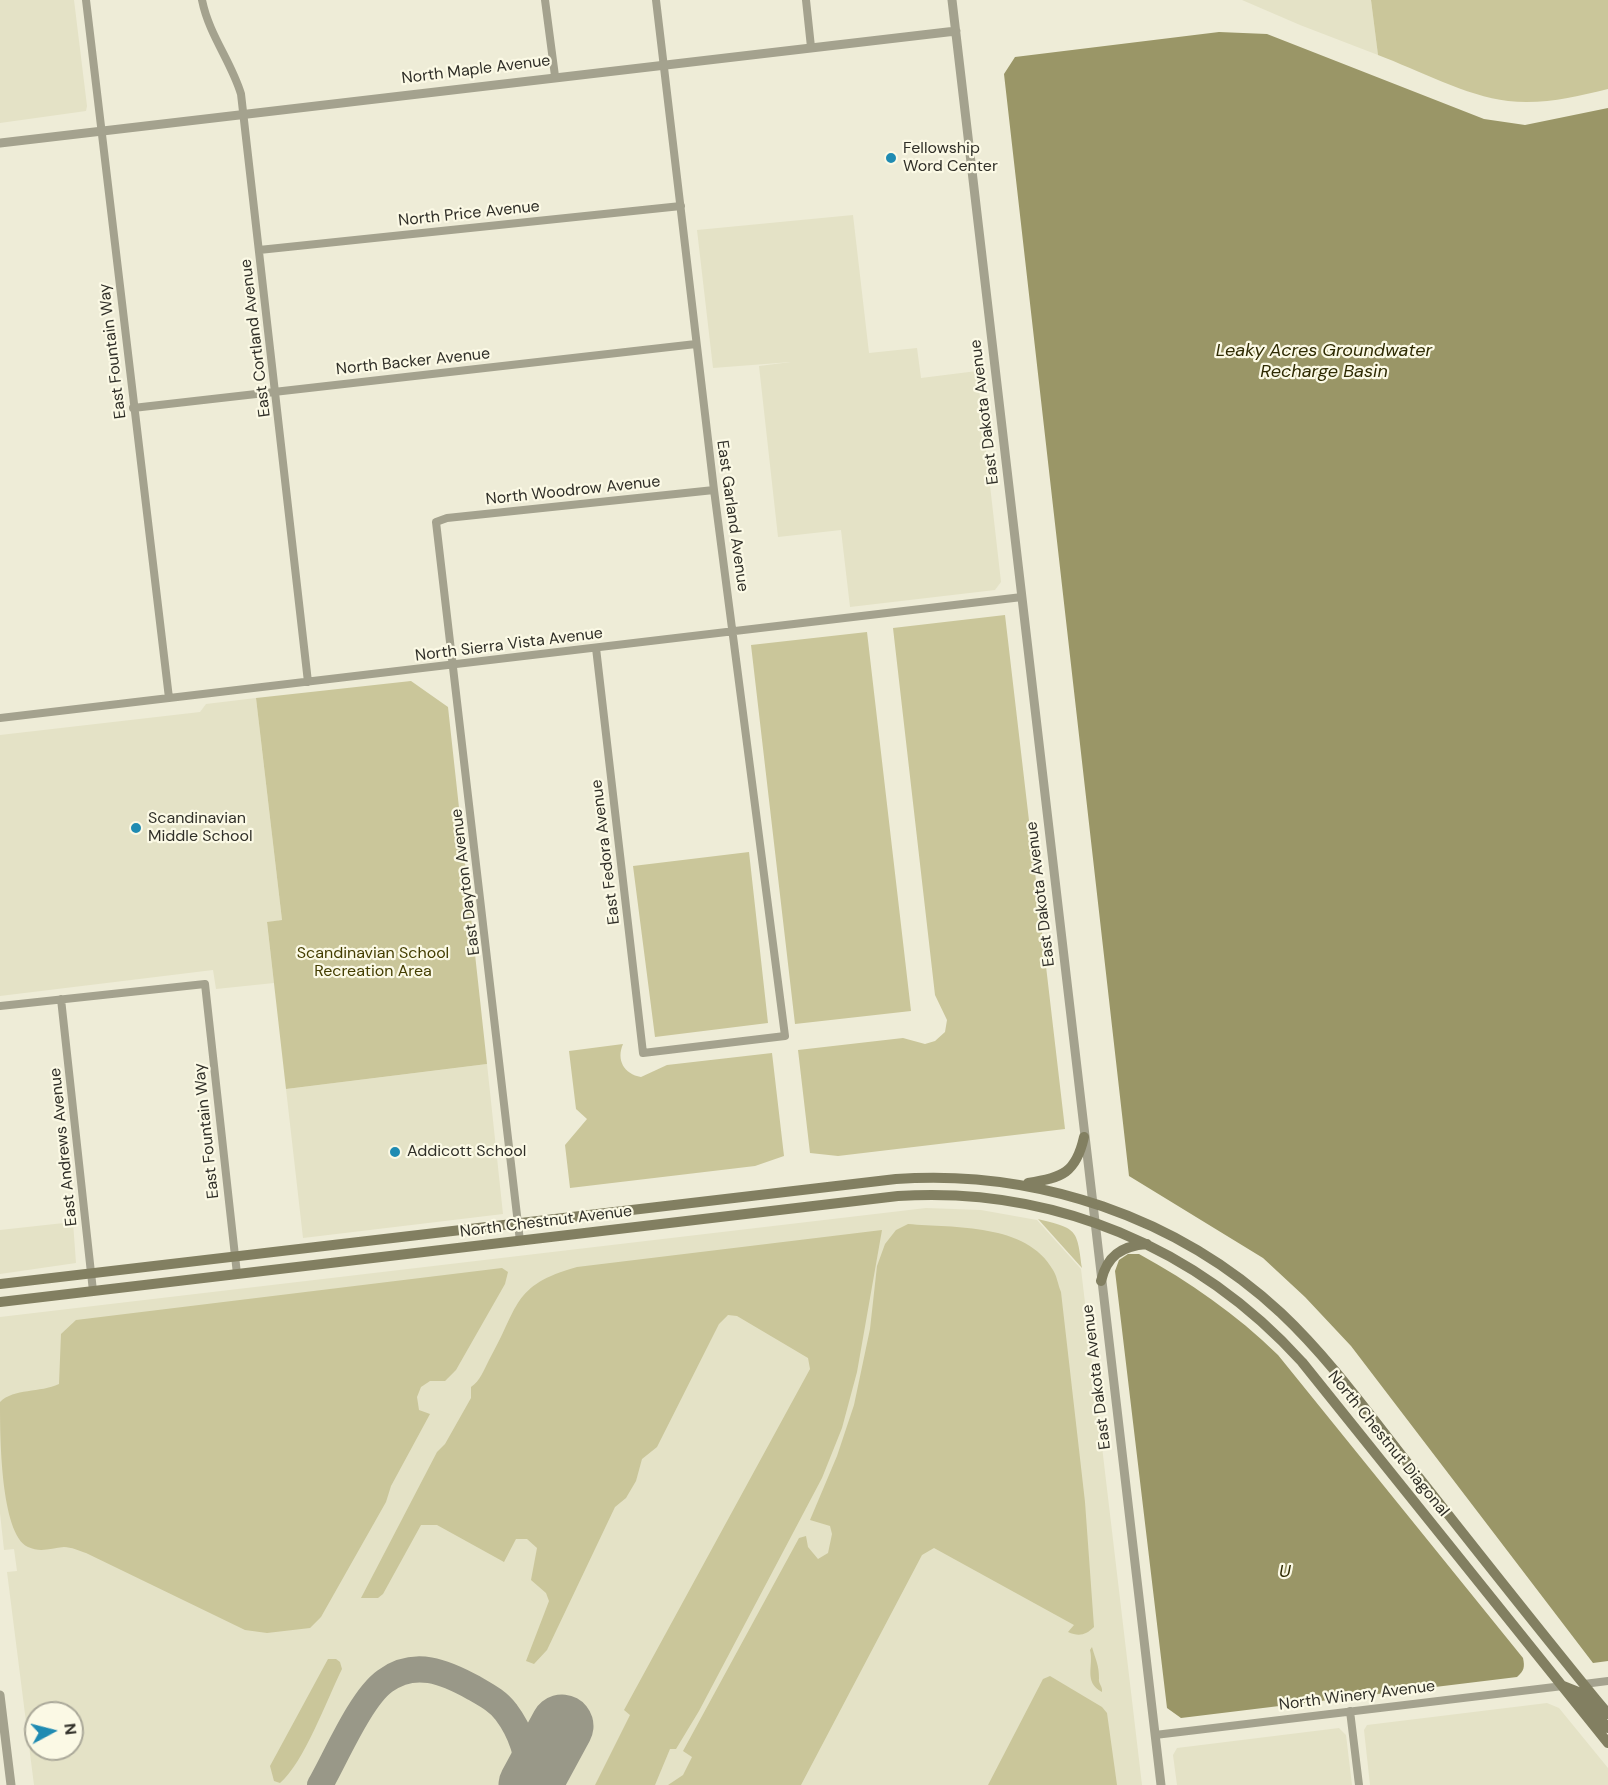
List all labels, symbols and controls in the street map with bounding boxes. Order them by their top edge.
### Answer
street label: North Maple Avenue [401,51,551,89]
place label: Fellowship Word Center [903,139,998,177]
marker: Fellowship Word Center [884,151,898,165]
street label: North Price Avenue [397,197,541,231]
street label: East Cortland Avenue [237,258,275,418]
street label: East Fountain Way [95,282,131,420]
street label: East Dakota Avenue [967,338,1003,486]
water label: Leaky Acres Groundwater Recharge Basin [1216,340,1432,382]
street label: North Backer Avenue [335,344,491,380]
street label: East Garland Avenue [712,439,752,593]
street label: North Woodrow Avenue [485,472,661,510]
street label: North Sierra Vista Avenue [414,624,604,666]
street label: East Fedora Avenue [588,778,624,926]
street label: East Dayton Avenue [447,808,485,956]
place label: Scandinavian Middle School [148,809,252,847]
street label: East Dakota Avenue [1023,820,1059,968]
marker: Scandinavian Middle School [129,821,143,835]
park label: Scandinavian School Recreation Area [297,944,449,982]
street label: East Fountain Way [190,1062,224,1200]
street label: East Andrews Avenue [46,1067,82,1227]
place label: Addicott School [407,1142,526,1162]
marker: Addicott School [388,1145,402,1159]
street label: North Chestnut Avenue [459,1202,633,1242]
street label: East Dakota Avenue [1079,1303,1115,1451]
street label: North Chestnut Diagonal [1323,1367,1453,1521]
water label: U [1279,1561,1291,1583]
street label: North Winery Avenue [1278,1677,1436,1715]
north arrow [24,1701,84,1761]
text: N [59,1722,82,1736]

